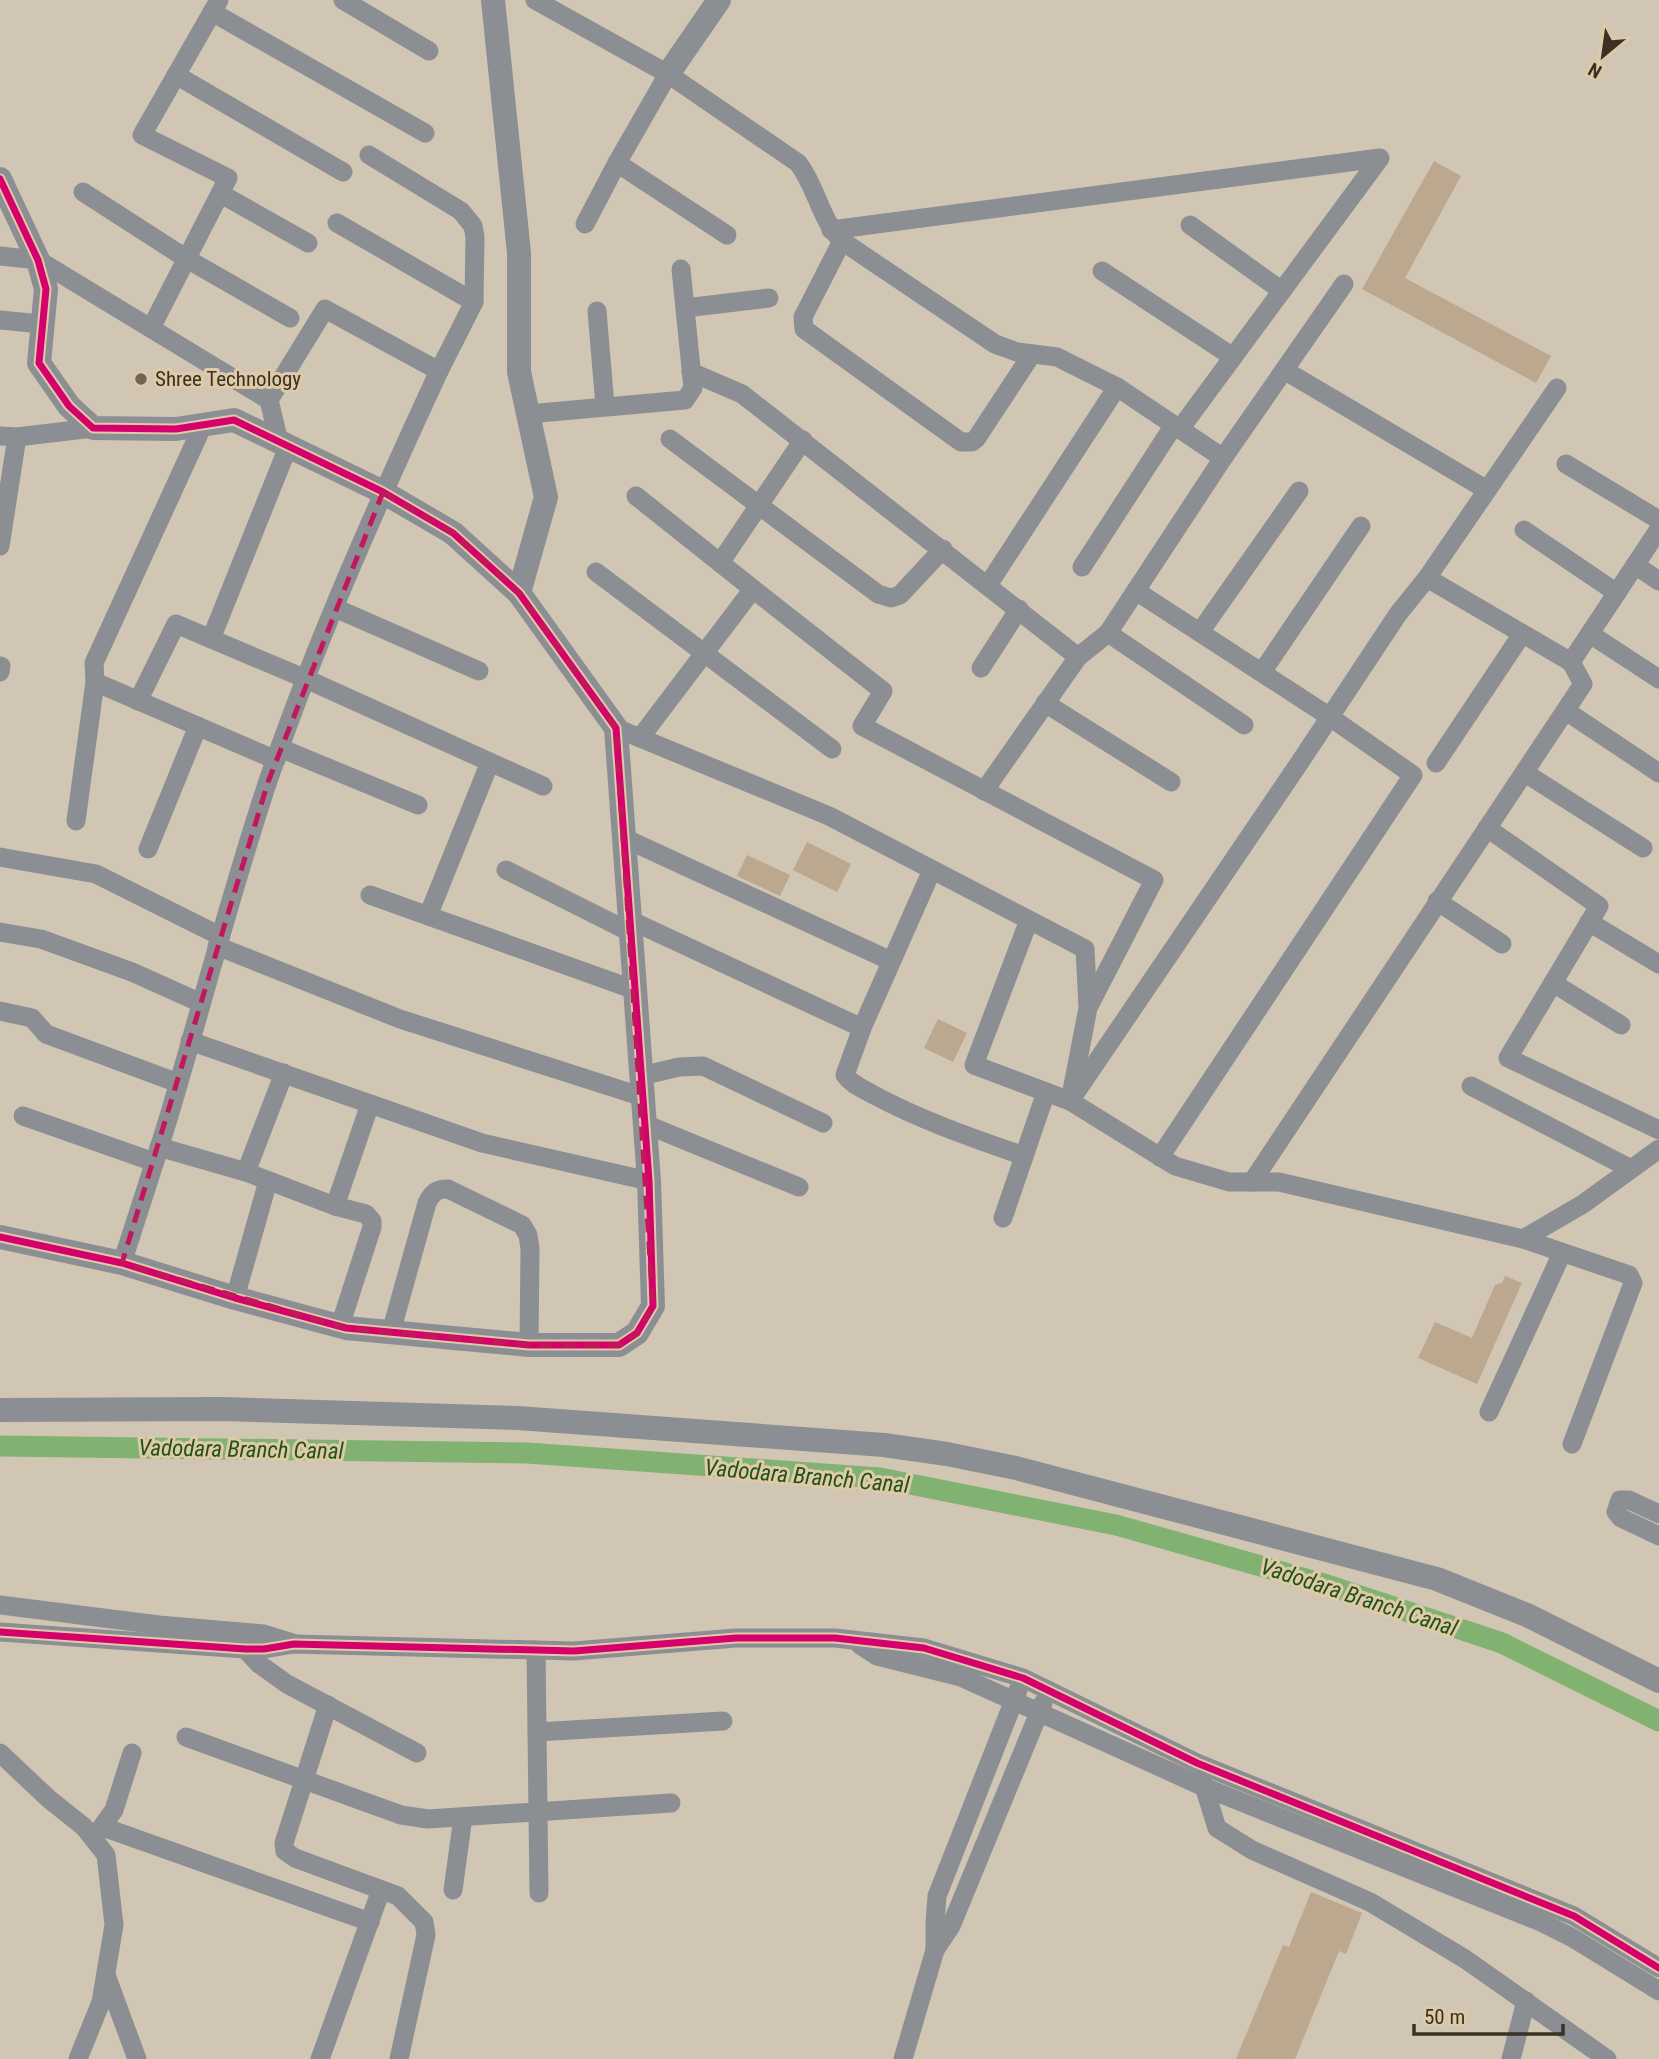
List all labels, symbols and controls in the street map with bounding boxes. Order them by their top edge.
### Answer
north arrow [1568,21,1638,91]
text: N [1584,58,1606,83]
place label: Shree Technology [155,367,301,391]
marker: Shree Technology [133,371,149,387]
water label: Vadodara Branch Canal [138,1434,345,1465]
water label: Vadodara Branch Canal [704,1454,911,1499]
water label: Vadodara Branch Canal [1257,1553,1461,1642]
scale bar [1414,1993,1563,2037]
text: 50 m [1424,2005,1465,2029]

